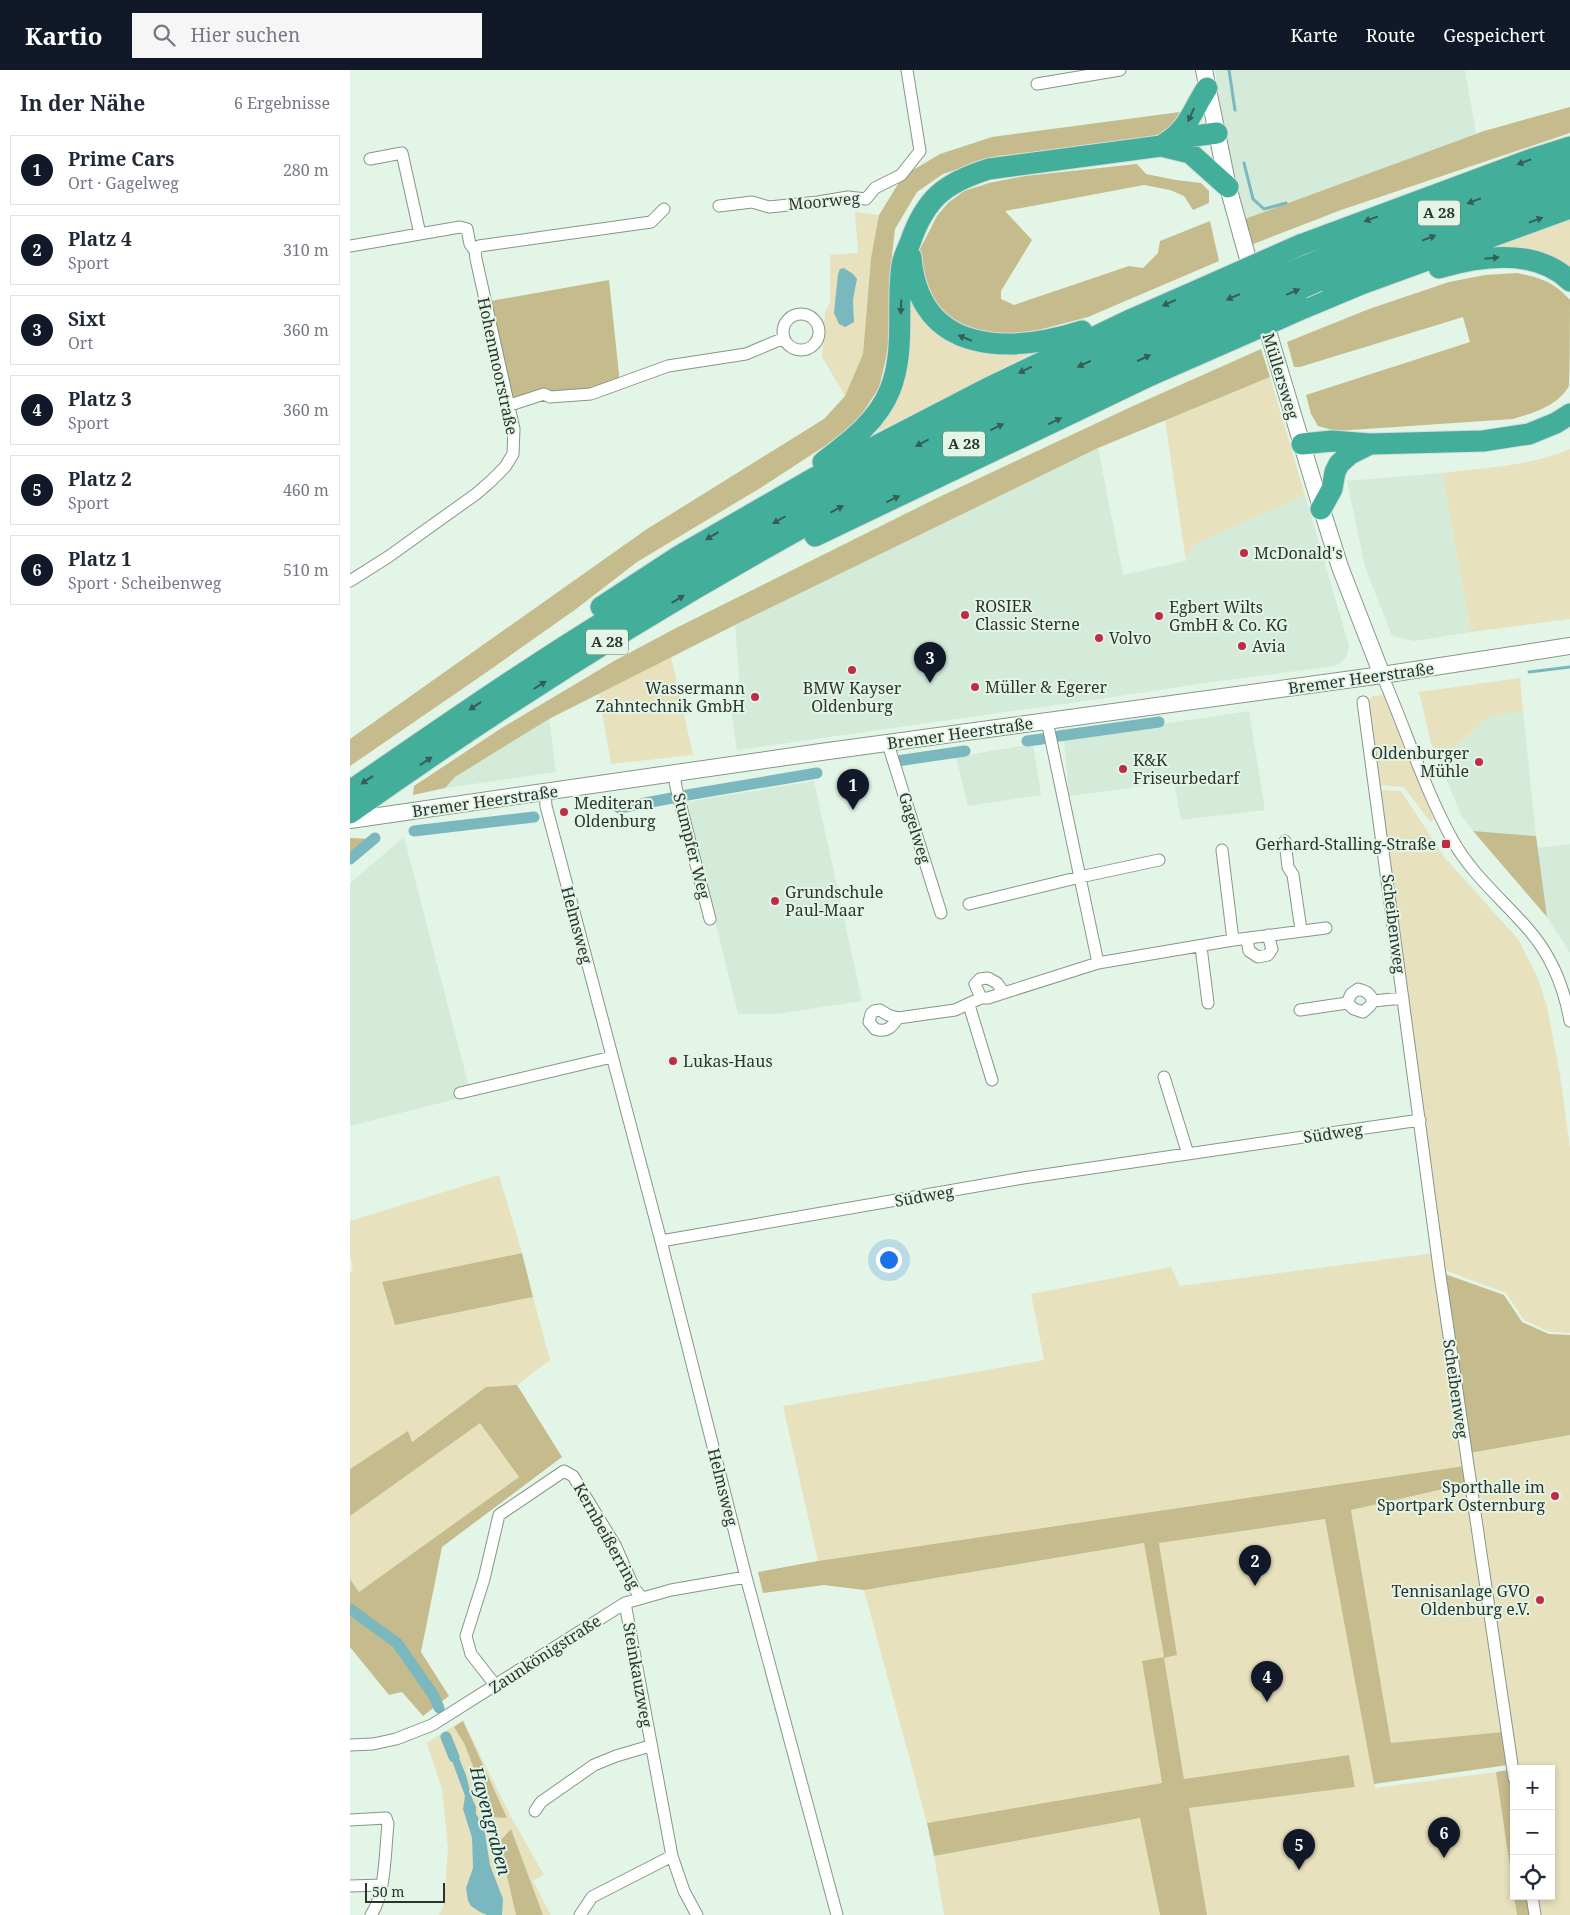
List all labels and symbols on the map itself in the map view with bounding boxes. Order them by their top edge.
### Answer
one-way arrow [1187,108,1195,122]
one-way arrow [1516,158,1531,166]
street label: Moorweg [787,187,861,215]
one-way arrow [1467,198,1482,205]
road number: A 28 [1418,200,1460,226]
one-way arrow [1364,216,1379,223]
one-way arrow [1529,216,1544,224]
one-way arrow [1422,234,1437,242]
one-way arrow [1484,254,1500,262]
one-way arrow [1286,288,1301,296]
one-way arrow [1226,293,1240,301]
street label: Hohenmoorstraße [473,295,523,437]
one-way arrow [896,299,904,315]
one-way arrow [1162,300,1176,308]
street label: Müllersweg [1257,330,1305,422]
one-way arrow [958,333,972,341]
one-way arrow [1137,353,1151,361]
one-way arrow [1077,360,1091,368]
one-way arrow [1018,367,1032,375]
one-way arrow [1048,417,1062,425]
one-way arrow [990,423,1004,431]
road number: A 28 [943,432,985,456]
one-way arrow [915,439,930,447]
one-way arrow [885,494,900,503]
one-way arrow [829,505,844,513]
one-way arrow [772,516,787,524]
one-way arrow [706,532,719,541]
place label: McDonald's [1254,542,1343,564]
marker: McDonald's [1238,547,1250,559]
one-way arrow [671,595,684,604]
place label: ROSIER Classic Sterne [975,595,1080,635]
place label: Egbert Wilts GmbH & Co. KG [1169,596,1288,636]
marker: ROSIER Classic Sterne [959,609,971,621]
marker: Egbert Wilts GmbH & Co. KG [1153,610,1165,622]
place label: Volvo [1109,627,1152,649]
road number: A 28 [586,630,628,654]
marker: Volvo [1093,632,1105,644]
place label: Avia [1252,635,1286,657]
marker: Avia [1236,640,1248,652]
pin: 3 [914,642,946,683]
street label: Bremer Heerstraße [1287,657,1435,699]
marker: BMW Kayser Oldenburg [846,664,858,676]
place label: Müller & Egerer [985,676,1108,698]
place label: Wassermann Zahntechnik GmbH [596,677,745,717]
place label: BMW Kayser Oldenburg [803,677,902,717]
one-way arrow [533,680,546,689]
marker: Müller & Egerer [969,681,981,693]
marker: Wassermann Zahntechnik GmbH [749,691,761,703]
one-way arrow [468,701,482,710]
street label: Bremer Heerstraße [886,712,1034,754]
place label: Oldenburger Mühle [1371,742,1469,782]
place label: K&K Friseurbedarf [1133,749,1241,789]
one-way arrow [419,756,432,765]
marker: Oldenburger Mühle [1473,756,1485,768]
marker: K&K Friseurbedarf [1117,763,1129,775]
pin: 1 [837,769,869,810]
one-way arrow [360,775,373,785]
street label: Bremer Heerstraße [411,780,559,822]
street label: Gagelweg [894,790,936,867]
street label: Stumpfer Weg [668,791,716,902]
place label: Mediteran Oldenburg [574,792,656,832]
marker: Mediteran Oldenburg [558,806,570,818]
place label: Gerhard-Stalling-Straße [1255,833,1436,855]
marker: Gerhard-Stalling-Straße [1440,838,1452,850]
street label: Scheibenweg [1377,873,1411,975]
place label: Grundschule Paul-Maar [785,881,883,921]
street label: Helmsweg [556,884,598,967]
marker: Grundschule Paul-Maar [769,895,781,907]
place label: Lukas-Haus [683,1050,773,1072]
marker: Lukas-Haus [667,1055,679,1067]
street label: Südweg [1302,1118,1364,1148]
street label: Südweg [893,1180,956,1212]
your location [876,1247,902,1273]
street label: Scheibenweg [1438,1338,1474,1440]
street label: Helmsweg [703,1446,743,1529]
place label: Sporthalle im Sportpark Osternburg [1377,1476,1545,1516]
street label: Kernbeißerring [569,1479,646,1594]
marker: Sporthalle im Sportpark Osternburg [1549,1490,1561,1502]
pin: 2 [1239,1545,1271,1586]
place label: Tennisanlage GVO Oldenburg e.V. [1391,1580,1530,1620]
marker: Tennisanlage GVO Oldenburg e.V. [1534,1594,1546,1606]
street label: Zaunkönigstraße [485,1610,605,1698]
street label: Steinkauzweg [618,1621,658,1729]
pin: 4 [1251,1661,1283,1702]
water label: Hayengraben [465,1763,517,1878]
pin: 6 [1428,1817,1460,1858]
pin: 5 [1283,1829,1315,1870]
scale bar [365,1880,445,1903]

